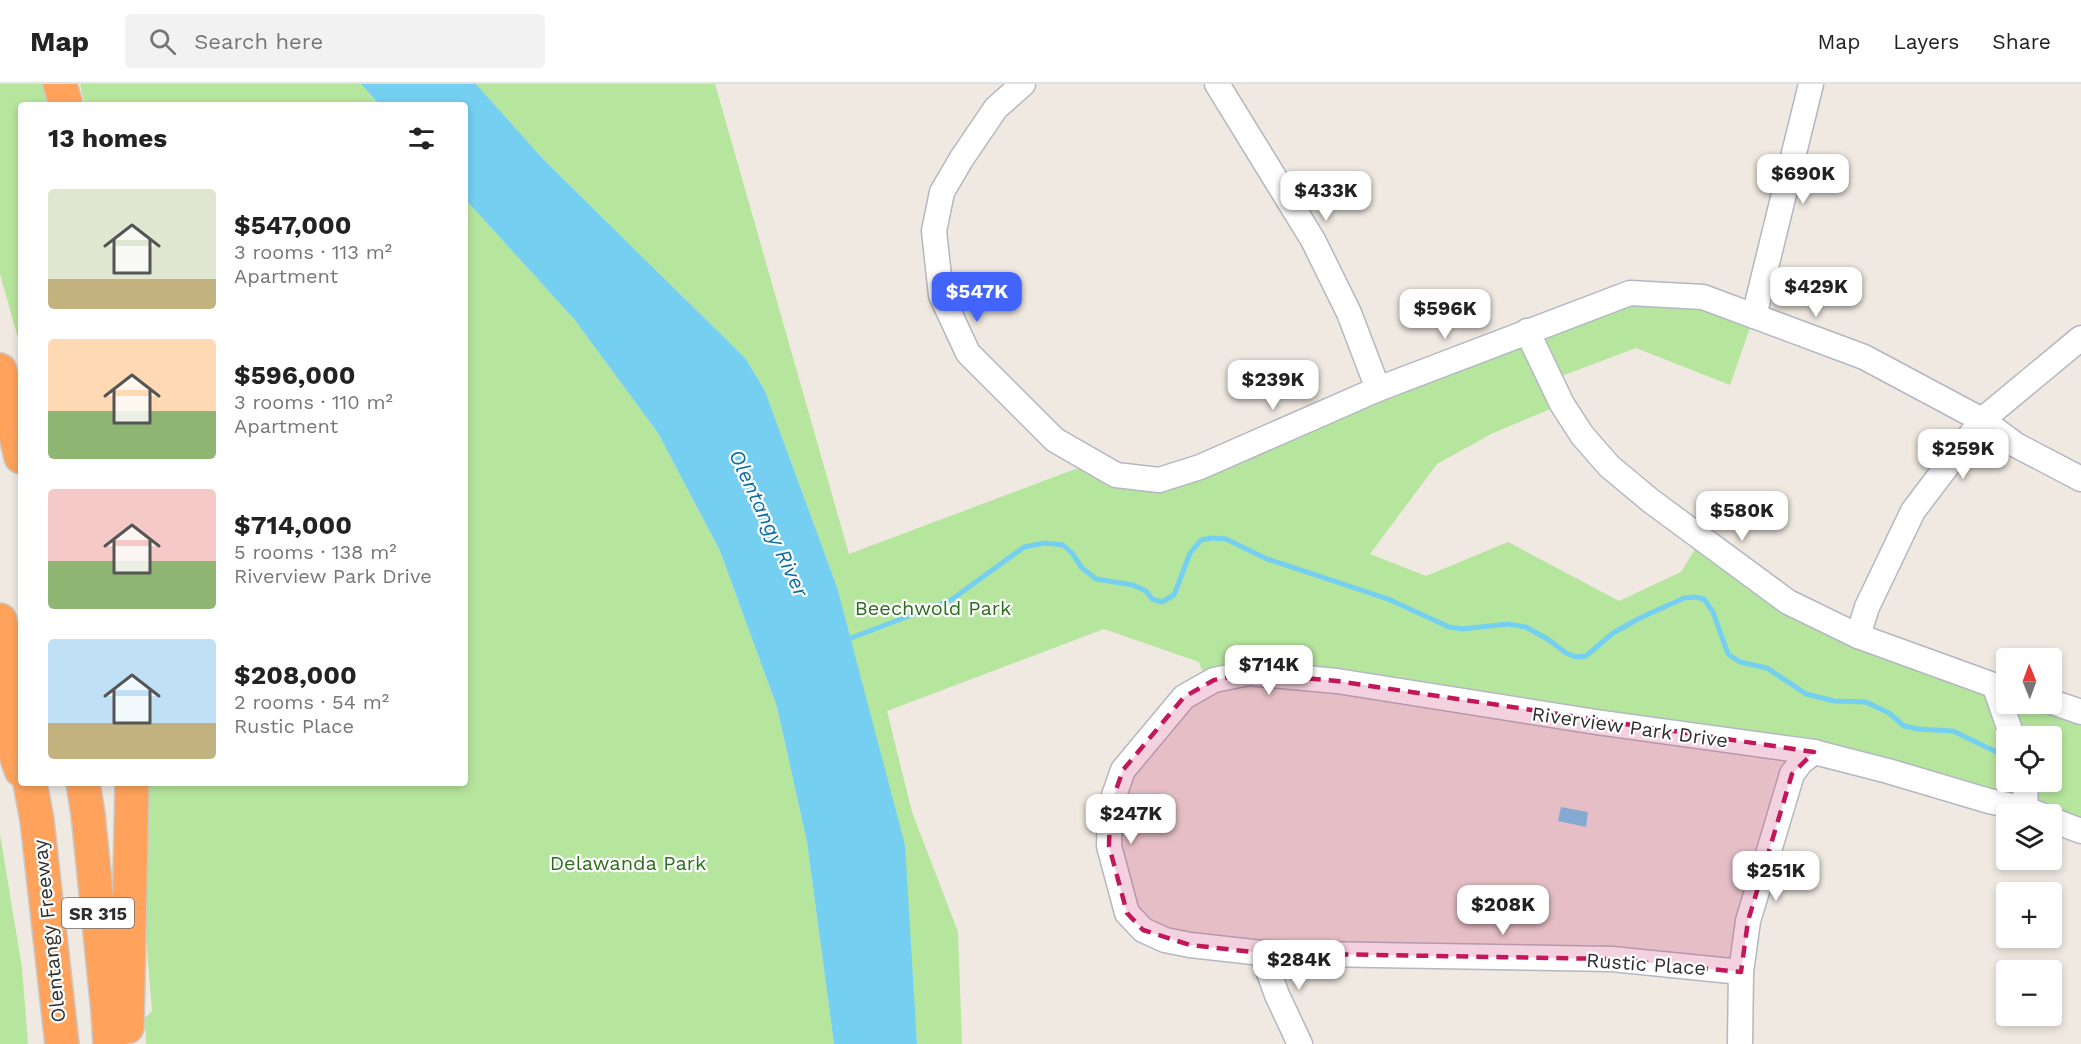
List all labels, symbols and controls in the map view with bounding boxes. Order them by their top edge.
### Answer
search box [125,14,545,68]
text: Map [30,25,89,58]
icon: search [146,25,179,58]
text: Search here [194,29,323,54]
text: Map [1817,29,1860,54]
text: Layers [1893,29,1959,54]
text: Share [1992,29,2051,54]
icon: filters [405,122,438,155]
text: 13 homes [48,123,167,153]
pin: $690K [1761,154,1845,205]
text: $690K [1771,161,1835,185]
pin: $433K [1284,171,1368,222]
text: $433K [1294,178,1358,202]
text: $547,000 [234,210,352,240]
icon: home [96,213,168,285]
text: 3 rooms · 113 m² [234,240,392,264]
text: Apartment [234,264,338,288]
pin: $429K [1774,267,1858,318]
pin: $547K [935,272,1019,323]
text: $429K [1784,274,1848,298]
text: $547K [946,279,1008,303]
pin: $596K [1403,289,1487,340]
text: $596K [1414,296,1476,320]
text: $596,000 [234,360,355,390]
pin: $239K [1231,360,1315,411]
icon: home [96,363,168,435]
text: $239K [1242,367,1304,391]
text: 3 rooms · 110 m² [234,390,393,414]
text: Apartment [234,414,338,438]
pin: $259K [1921,429,2005,480]
text: $259K [1932,436,1994,460]
water label: Olentangy River [724,445,814,601]
pin: $580K [1700,491,1784,542]
text: $580K [1710,498,1774,522]
text: $714,000 [234,510,352,540]
icon: home [96,513,168,585]
text: 5 rooms · 138 m² [234,540,397,564]
text: Riverview Park Drive [234,564,432,588]
park label: Beechwold Park [855,596,1011,620]
pin: $714K [1227,645,1311,696]
north arrow [1996,648,2062,714]
map controls [1996,648,2062,1026]
text: $714K [1239,652,1299,676]
text: $208,000 [234,660,357,690]
icon: home [96,663,168,735]
text: 2 rooms · 54 m² [234,690,389,714]
street label: Riverview Park Drive [1530,701,1730,753]
text: Rustic Place [234,714,354,738]
button: locate [1996,726,2062,792]
pin: $247K [1089,794,1173,845]
text: $247K [1100,801,1162,825]
button: layers [1996,804,2062,870]
street label: Olentangy Freeway [27,838,71,1024]
park label: Delawanda Park [550,851,706,875]
pin: $251K [1734,851,1818,902]
text: $251K [1747,858,1805,882]
button: + [1996,882,2062,948]
pin: $208K [1461,885,1545,936]
text: $208K [1471,892,1535,916]
road number: SR 315 [62,898,134,928]
pin: $284K [1257,940,1341,991]
text: $284K [1267,947,1331,971]
street label: Rustic Place [1585,948,1707,980]
button: − [1996,960,2062,1026]

